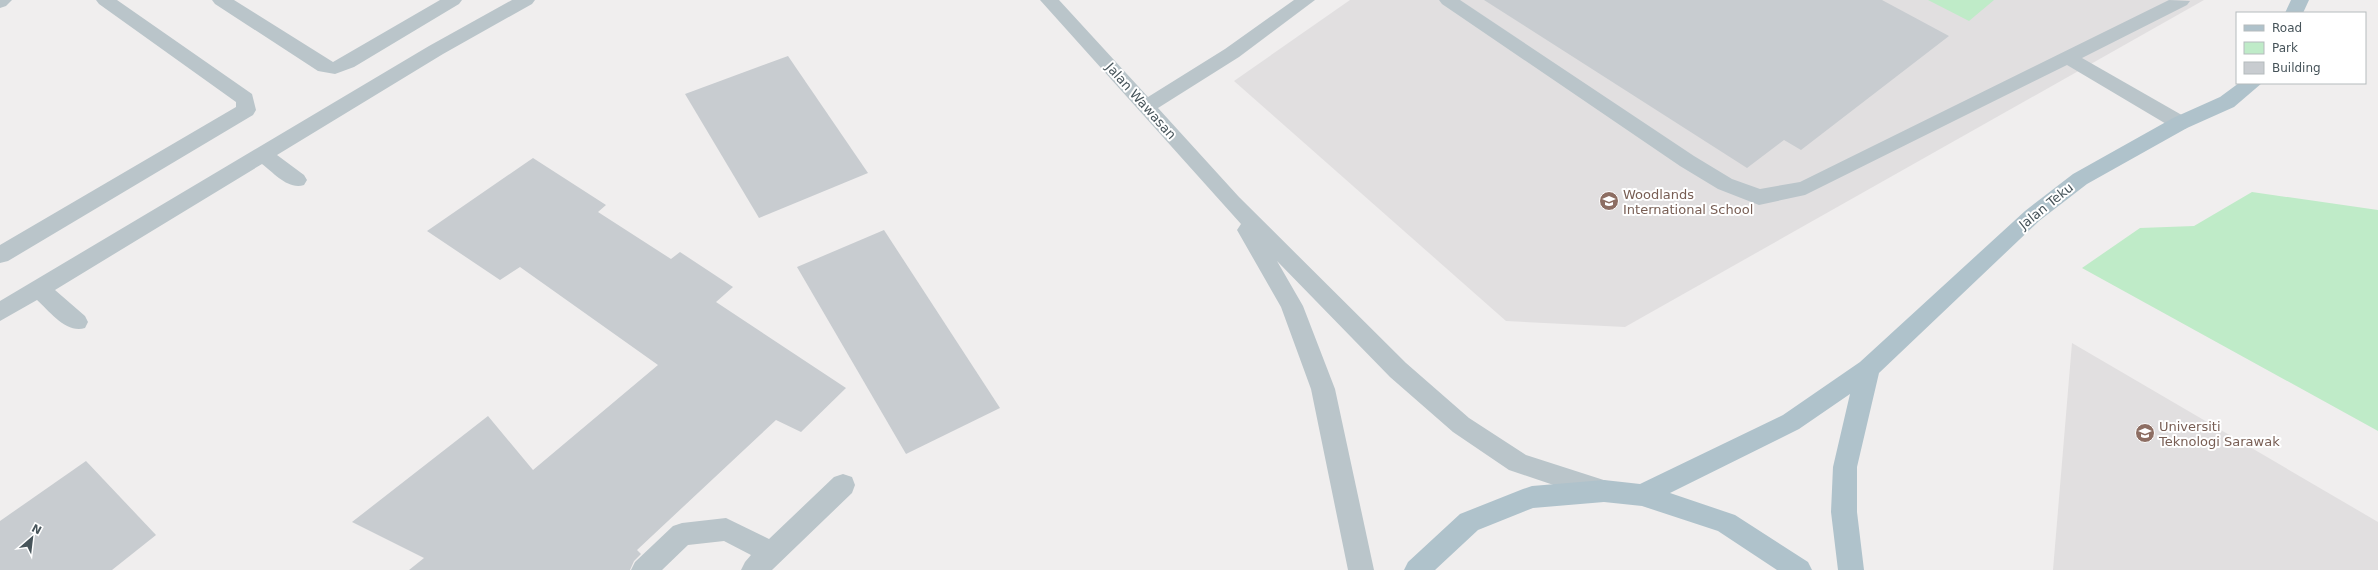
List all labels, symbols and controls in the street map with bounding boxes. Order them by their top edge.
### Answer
legend [2236,12,2366,84]
text: Road [2272,21,2302,35]
text: Park [2272,41,2298,55]
street label: Jalan Wawasan [1102,59,1179,142]
text: Building [2272,61,2321,75]
street label: Jalan Teku [2015,180,2076,233]
place label: Woodlands International School [1623,187,1753,217]
school or university icon: Woodlands International School [1598,190,1620,212]
place label: Universiti Teknologi Sarawak [2158,419,2280,449]
school or university icon: Universiti Teknologi Sarawak [2134,422,2156,444]
north arrow [12,518,52,558]
text: N [29,522,44,538]

